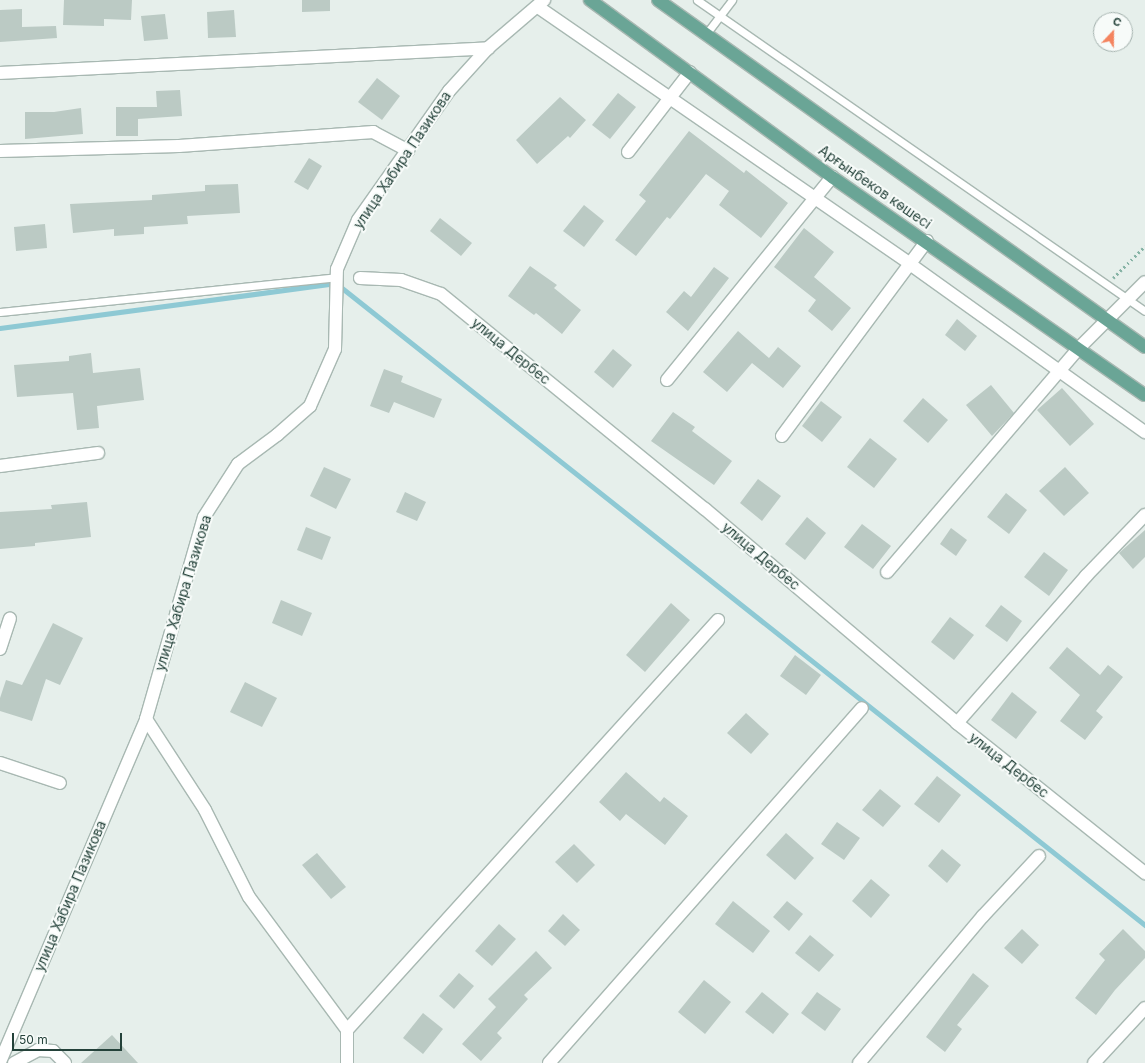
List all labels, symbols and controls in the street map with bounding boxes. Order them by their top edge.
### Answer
north arrow [1093,12,1133,52]
text: С [1111,14,1124,30]
street label: улица Хабира Пазикова [350,88,454,232]
street label: Арғынбеков көшесі [815,142,935,232]
street label: улица Дербес [468,314,554,388]
street label: улица Хабира Пазикова [151,513,215,673]
street label: улица Дербес [719,519,803,593]
street label: улица Дербес [966,729,1052,801]
street label: улица Хабира Пазикова [31,818,109,974]
scale bar [14,1025,124,1051]
text: 50 m [19,1032,48,1047]

